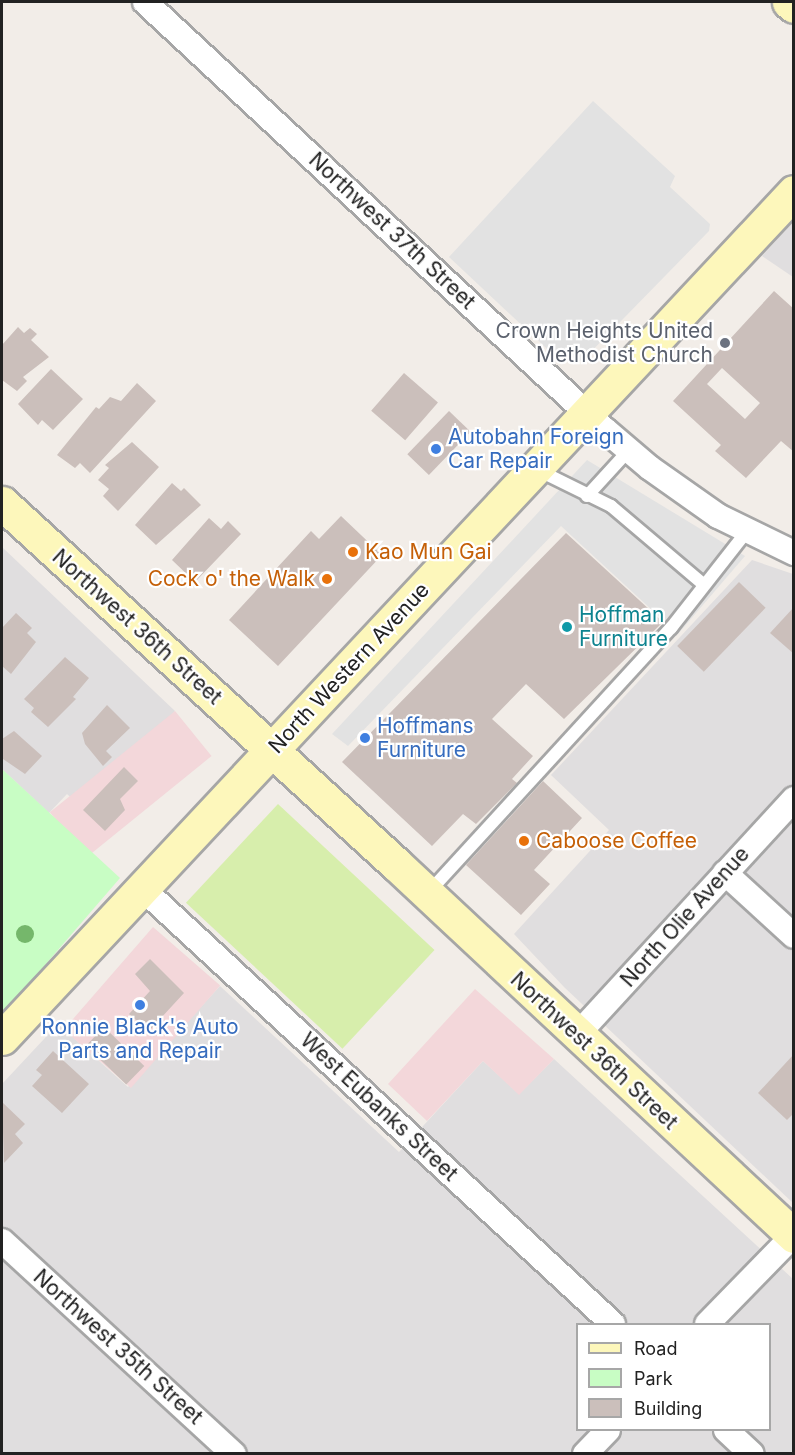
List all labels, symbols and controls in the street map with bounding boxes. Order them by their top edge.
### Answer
street label: Northwest 37th Street [304,147,480,315]
place label: Crown Heights United Methodist Church [496,318,713,368]
marker: Crown Heights United Methodist Church [718,336,732,350]
place label: Autobahn Foreign Car Repair [448,424,624,474]
marker: Autobahn Foreign Car Repair [429,442,443,456]
place label: Kao Mun Gai [365,539,492,565]
street label: Northwest 36th Street [47,544,227,710]
marker: Kao Mun Gai [346,545,360,559]
place label: Cock o' the Walk [148,566,315,592]
marker: Cock o' the Walk [320,572,334,586]
street label: North Western Avenue [263,577,435,759]
place label: Hoffman Furniture [579,602,668,652]
marker: Hoffman Furniture [560,620,574,634]
place label: Hoffmans Furniture [377,713,474,763]
marker: Hoffmans Furniture [358,731,372,745]
place label: Caboose Coffee [536,828,697,854]
marker: Caboose Coffee [517,834,531,848]
street label: North Olie Avenue [615,842,755,992]
street label: Northwest 36th Street [505,967,683,1135]
marker: Ronnie Black's Auto Parts and Repair [133,998,147,1012]
place label: Ronnie Black's Auto Parts and Repair [41,1014,239,1064]
street label: West Eubanks Street [295,1028,463,1186]
street label: Northwest 35th Street [28,1264,208,1430]
legend [576,1323,771,1431]
text: Road [634,1338,677,1359]
text: Park [634,1368,673,1389]
text: Building [634,1398,702,1419]

